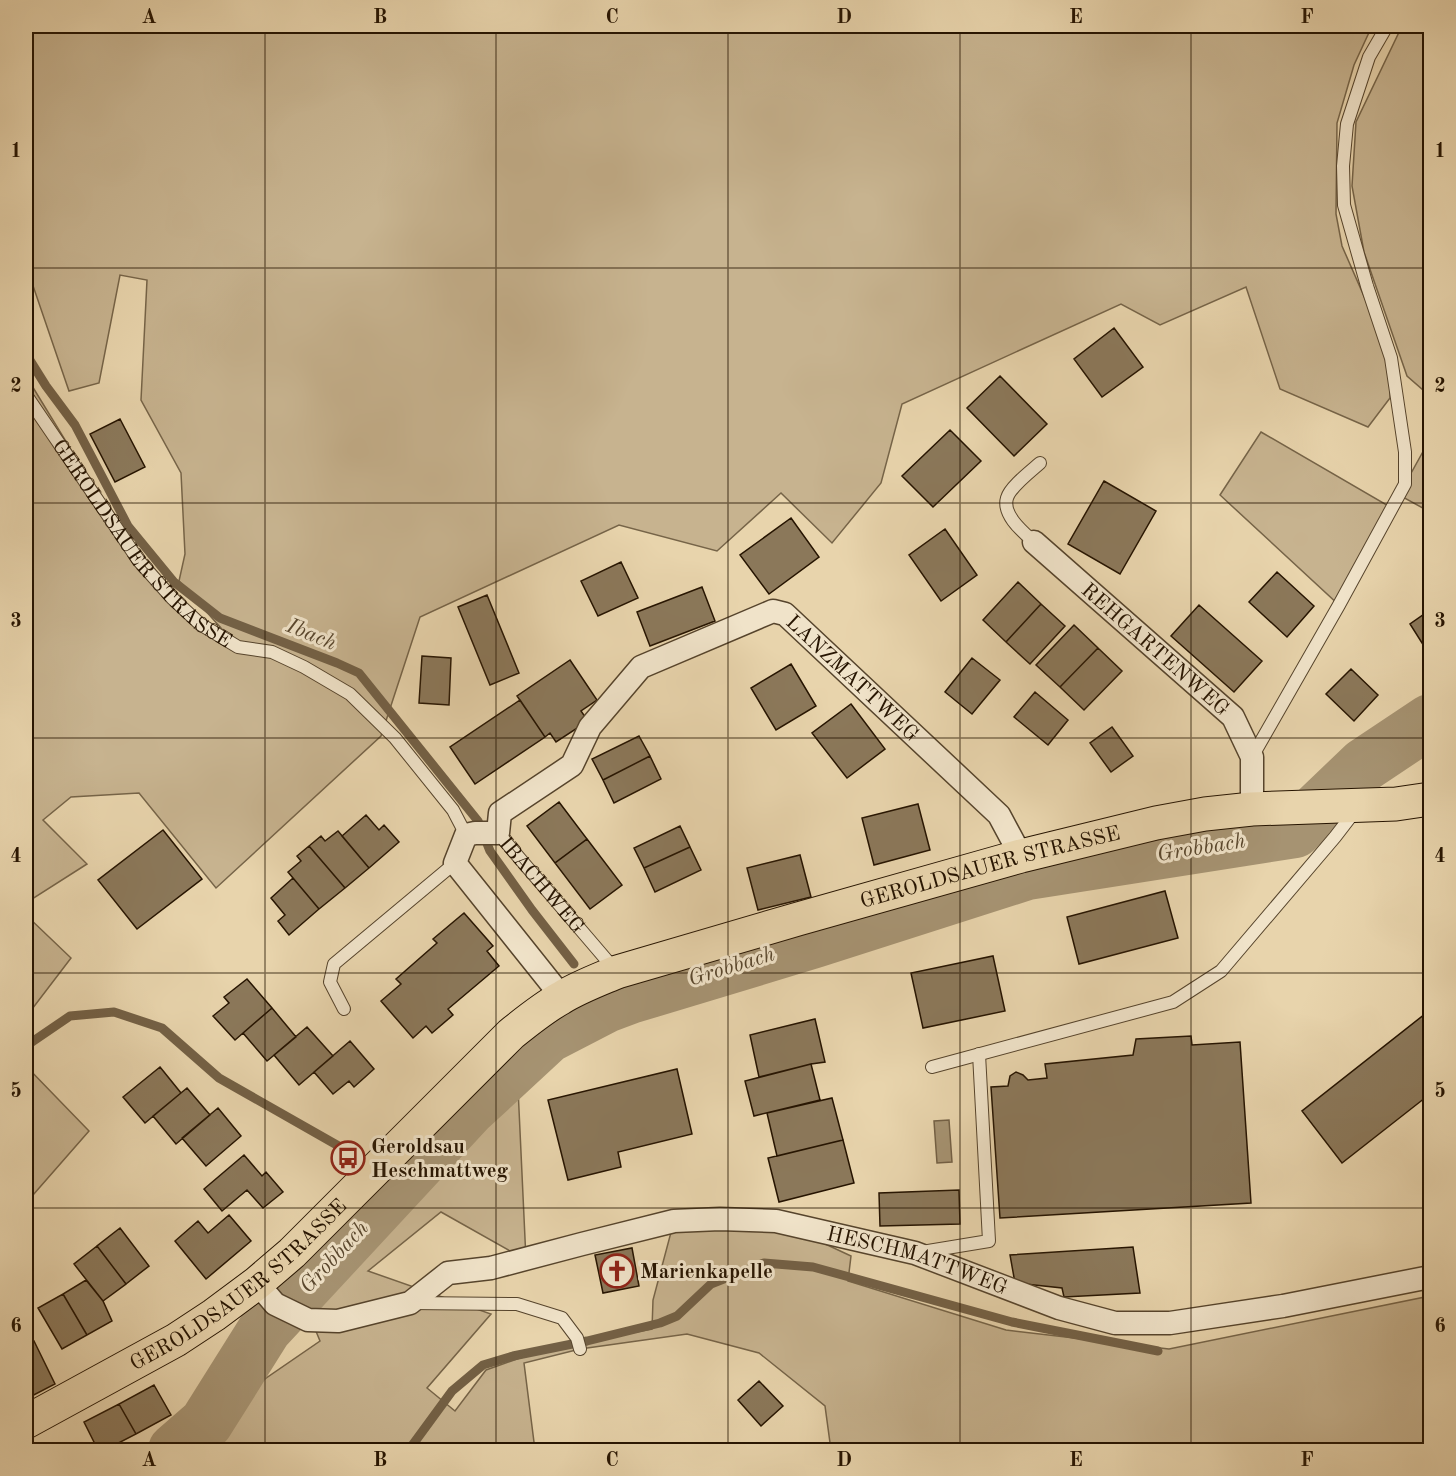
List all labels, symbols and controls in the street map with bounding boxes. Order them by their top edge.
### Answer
text: A [141,8,157,28]
text: B [373,8,387,28]
text: C [605,8,619,28]
text: D [836,8,852,28]
text: E [1069,8,1083,28]
text: F [1300,8,1314,28]
text: 1 [10,142,22,162]
text: 1 [1434,142,1446,162]
text: 2 [10,377,22,397]
text: 2 [1434,377,1446,397]
street label: GEROLDSAUER STRASSE [48,436,235,653]
street label: REHGARTENWEG [1077,580,1233,721]
text: 3 [10,612,22,632]
street label: LANZMATTWEG [781,612,922,746]
text: 3 [1434,612,1446,632]
water label: Ibach [282,615,339,655]
street label: GEROLDSAUER STRASSE [858,823,1122,913]
water label: Grobbach [1155,830,1247,866]
street label: IBACHWEG [494,833,588,938]
text: 4 [10,847,22,867]
text: 4 [1434,847,1446,867]
water label: Grobbach [686,943,778,991]
text: 5 [10,1081,22,1102]
text: 5 [1434,1081,1446,1102]
place label: Geroldsau Heschmattweg [371,1137,509,1182]
bus stop icon: Geroldsau Heschmattweg [330,1140,366,1176]
street label: GEROLDSAUER STRASSE [127,1196,351,1375]
water label: Grobbach [296,1217,373,1298]
street label: HESCHMATTWEG [824,1224,1010,1299]
church icon: Marienkapelle [599,1253,635,1289]
place label: Marienkapelle [640,1262,773,1283]
text: 6 [10,1317,22,1337]
text: 6 [1434,1317,1446,1337]
text: A [141,1451,157,1471]
text: B [373,1451,387,1471]
text: C [605,1451,619,1471]
text: D [836,1451,852,1471]
text: E [1069,1451,1083,1471]
text: F [1300,1451,1314,1471]

